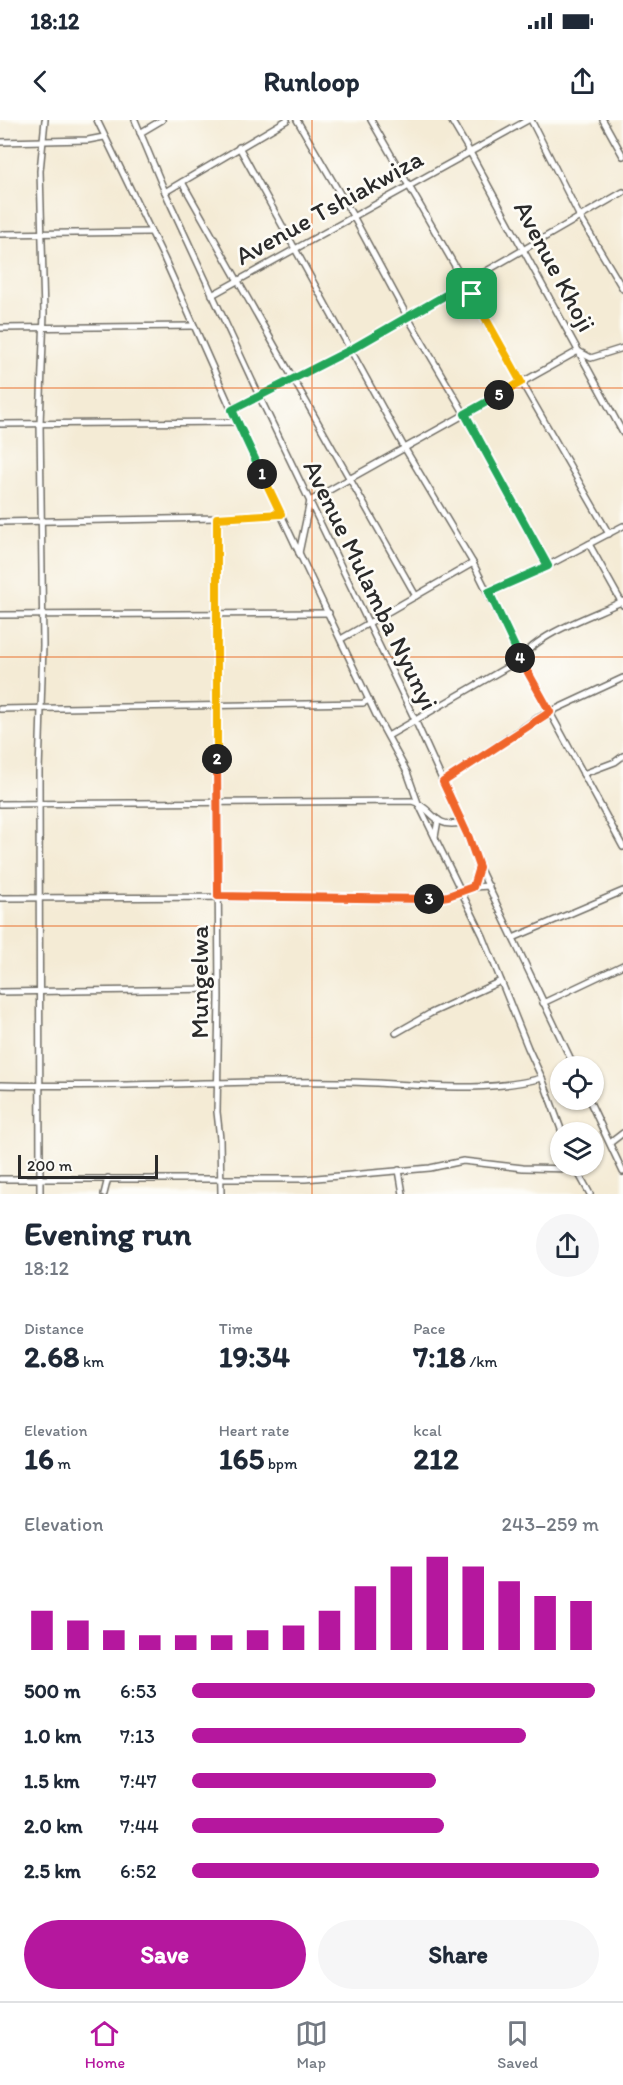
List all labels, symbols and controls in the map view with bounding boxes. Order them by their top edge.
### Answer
text: 18:12 [30,8,79,35]
icon: back [24,65,57,98]
text: Runloop [264,65,359,98]
icon: share [566,65,599,98]
street label: Avenue Tshiakwiza [229,142,429,272]
street label: Avenue Khoji [507,195,603,337]
pin [446,268,497,319]
icon: arrive [455,277,488,310]
pin: 5 [484,380,514,410]
text: 5 [495,385,503,404]
street label: Avenue Mulamba Nyunyi [296,455,446,715]
pin: 1 [247,459,277,489]
text: 1 [258,464,266,483]
pin: 4 [505,643,535,673]
text: 4 [515,648,525,667]
pin: 2 [202,744,232,774]
text: 2 [213,749,221,768]
pin: 3 [414,884,444,914]
text: 3 [425,889,433,908]
street label: Mungelwa [183,925,215,1039]
map controls [550,1056,604,1176]
button: locate [550,1056,604,1110]
button: layers [550,1122,604,1176]
scale bar [18,1152,158,1180]
text: 200 m [27,1156,72,1175]
text: Evening run [24,1214,191,1253]
button: share [536,1214,599,1277]
text: 18:12 [24,1256,69,1280]
text: Distance [24,1319,84,1338]
text: Time [219,1319,253,1338]
text: Pace [413,1319,445,1338]
text: 2.68 [24,1338,79,1375]
text: 19:34 [219,1338,290,1375]
text: 7:18 [413,1338,466,1375]
text: km [79,1352,104,1371]
text: /km [466,1352,497,1371]
text: Elevation [24,1421,88,1440]
text: Heart rate [219,1421,289,1440]
text: kcal [413,1421,442,1440]
text: 16 [24,1440,54,1477]
text: 165 [219,1440,264,1477]
text: 212 [413,1440,459,1477]
text: m [54,1454,71,1473]
text: bpm [264,1454,297,1473]
text: Elevation [24,1512,103,1536]
text: 243–259 m [502,1512,599,1536]
text: 500 m [24,1679,80,1703]
text: 6:53 [120,1679,157,1703]
text: 1.0 km [24,1724,81,1748]
text: 7:13 [120,1724,155,1748]
text: 1.5 km [24,1769,80,1793]
text: 7:47 [120,1769,157,1793]
text: 2.0 km [24,1814,83,1838]
text: 7:44 [120,1814,159,1838]
text: 2.5 km [24,1859,81,1883]
text: 6:52 [120,1859,157,1883]
button: Save [24,1920,306,1989]
button: Share [318,1920,599,1989]
tab: Home [85,2017,125,2072]
tab: Map [295,2017,328,2072]
tab: Saved [497,2017,538,2072]

